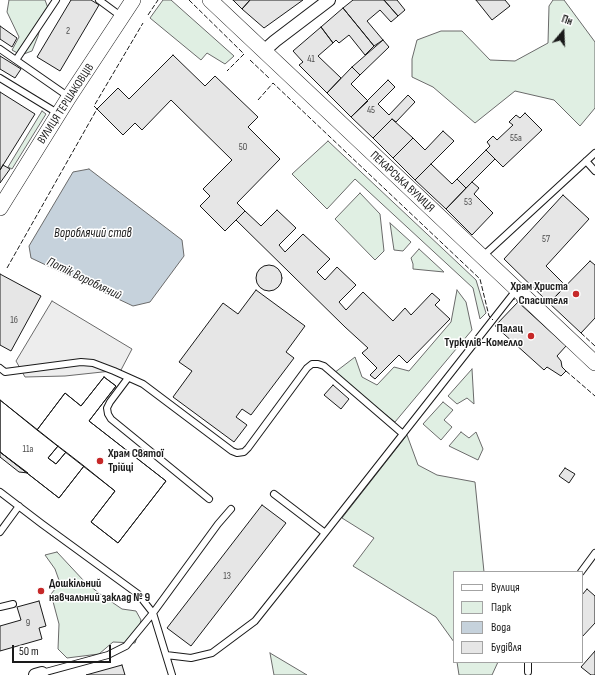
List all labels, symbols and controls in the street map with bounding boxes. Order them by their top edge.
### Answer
north arrow [543,12,583,52]
text: Пн [560,12,574,28]
house number: 2 [66,25,70,37]
house number: 41 [307,53,315,65]
street label: ВУЛИЦЯ ТЕРШАКОВЦІВ [35,61,97,147]
house number: 45 [367,104,375,116]
house number: 55а [510,132,522,144]
house number: 50 [239,141,247,153]
street label: ПЕКАРСЬКА ВУЛИЦЯ [367,148,437,216]
house number: 53 [464,196,472,208]
water label: Вороблячий став [54,226,132,242]
house number: 57 [542,233,550,245]
water label: Потік Вороблячий [44,254,124,304]
place label: Храм Христа Спасителя [510,280,568,308]
marker: Храм Христа Спасителя [571,289,581,299]
house number: 1б [10,314,18,326]
place label: Палац Туркулів-Комелло [444,322,523,350]
marker: Палац Туркулів-Комелло [526,331,536,341]
house number: 11а [23,443,33,455]
place label: Храм Святої Трійці [108,447,164,475]
marker: Храм Святої Трійці [95,456,105,466]
house number: 13 [223,570,231,582]
legend [453,571,583,663]
place label: Дошкільний навчальний заклад № 9 [49,577,150,605]
text: Вулиця [491,580,520,595]
marker: Дошкільний навчальний заклад № 9 [36,586,46,596]
text: Парк [491,600,511,615]
house number: 9 [26,617,30,629]
text: Вода [491,620,511,635]
scale bar [14,637,113,663]
text: Будівля [491,640,522,655]
text: 50 m [19,644,39,659]

